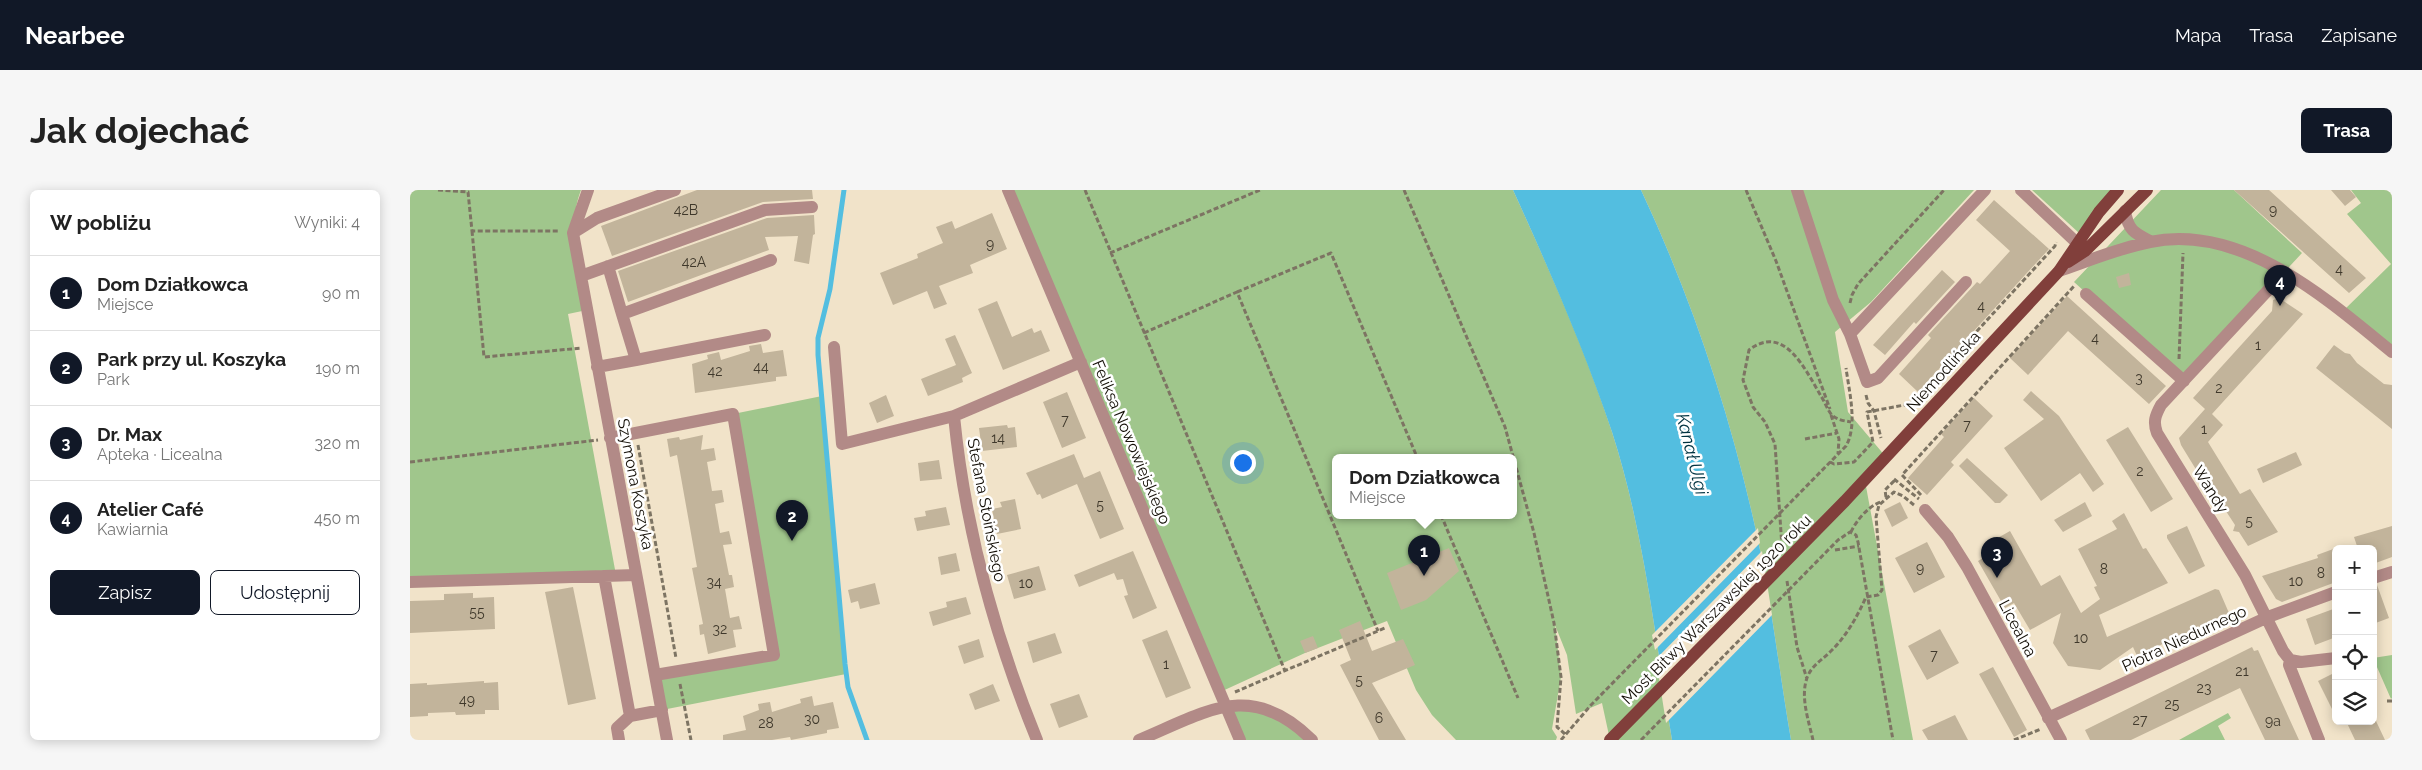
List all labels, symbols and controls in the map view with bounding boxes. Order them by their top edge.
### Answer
text: Nearbee [25,21,125,50]
text: Mapa [2175,25,2221,46]
text: Trasa [2249,25,2293,46]
text: Zapisane [2321,25,2397,46]
button: Trasa [2301,108,2392,153]
text: Jak dojechać [30,110,249,151]
house number: 42B [674,202,698,218]
house number: 9 [2269,202,2277,218]
text: W pobliżu [50,210,151,235]
text: Wyniki: 4 [294,213,360,232]
house number: 9 [986,236,994,252]
house number: 42A [682,254,707,270]
house number: 4 [2335,261,2343,277]
pin: 4 [2264,265,2296,306]
text: Dom Działkowca [97,273,248,295]
text: 1 [62,284,70,303]
text: 90 m [322,284,360,303]
text: Miejsce [97,295,153,314]
house number: 4 [1977,298,1985,314]
street label: Niemodlińska [1902,327,1984,415]
house number: 4 [2091,330,2099,346]
house number: 1 [2255,337,2261,353]
text: Park przy ul. Koszyka [97,348,286,370]
street label: Feliksa Nowowiejskiego [1088,357,1175,527]
text: 2 [61,359,71,378]
text: 190 m [315,359,360,378]
house number: 44 [753,359,769,375]
house number: 42 [708,363,722,379]
text: Park [97,370,130,389]
house number: 3 [2135,370,2143,386]
house number: 2 [2215,380,2223,396]
water label: Kanał Ulgi [1672,411,1713,498]
house number: 7 [1061,412,1069,428]
street label: Szymona Koszyka [613,417,658,551]
house number: 7 [1963,417,1971,433]
house number: 1 [2201,421,2207,437]
text: Dr. Max [97,423,162,445]
house number: 14 [991,430,1005,446]
text: 3 [62,434,70,453]
text: 320 m [315,434,360,453]
street label: Stefana Stoińskiego [963,437,1010,583]
text: Apteka · Licealna [97,445,223,464]
your location [1230,450,1256,476]
popup [1332,454,1517,519]
street label: Wandy [2189,462,2233,517]
house number: 2 [2136,463,2144,479]
text: Dom Działkowca [1349,466,1500,488]
text: Miejsce [1349,488,1405,507]
house number: 5 [1096,497,1104,513]
text: Atelier Café [97,498,204,520]
pin: 2 [776,500,808,541]
text: 4 [61,509,71,528]
text: 450 m [314,509,360,528]
street label: Most Bitwy Warszawskiej 1920 roku [1618,511,1815,708]
house number: 5 [2245,513,2253,529]
text: Kawiarnia [97,520,168,539]
pin: 1 [1408,535,1440,576]
pin: 3 [1981,537,2013,578]
map controls [2332,545,2377,725]
button: + [2332,545,2377,590]
house number: 9 [1916,560,1924,576]
house number: 8 [2100,561,2108,577]
house number: 8 [2317,565,2325,581]
button: Zapisz [50,570,200,615]
button: Udostępnij [210,570,360,615]
house number: 10 [2289,573,2303,589]
house number: 34 [706,574,722,590]
house number: 10 [1019,575,1033,591]
button: − [2332,590,2377,635]
street label: Licealna [1995,596,2041,660]
street label: Piotra Niedurnego [2119,601,2249,676]
house number: 55 [469,604,485,620]
house number: 32 [713,621,727,637]
house number: 10 [2074,630,2088,646]
button: locate [2332,635,2377,680]
house number: 7 [1930,647,1938,663]
house number: 1 [1163,656,1169,672]
house number: 21 [2235,663,2249,679]
house number: 5 [1355,672,1363,688]
house number: 23 [2197,680,2211,696]
button: layers [2332,680,2377,725]
house number: 49 [459,692,475,708]
house number: 25 [2165,696,2180,712]
house number: 6 [1375,710,1383,726]
house number: 30 [804,711,820,727]
house number: 27 [2133,712,2148,728]
house number: 9a [2265,713,2281,729]
house number: 28 [758,715,774,731]

